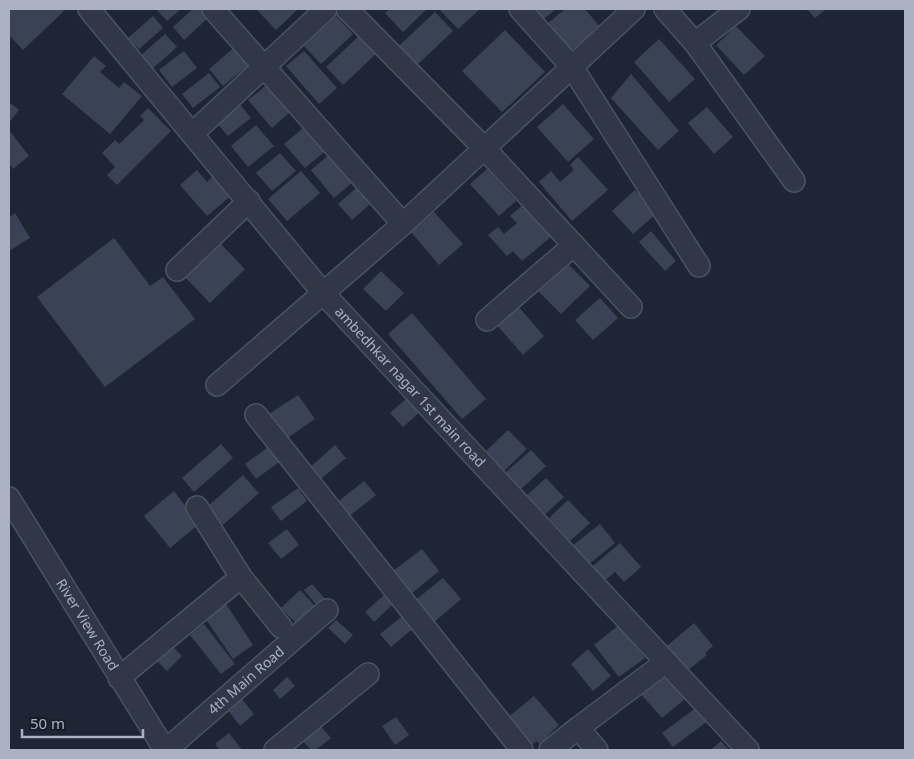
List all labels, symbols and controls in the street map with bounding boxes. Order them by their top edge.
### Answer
street label: ambedhkar nagar 1st main road [331,302,490,471]
street label: River View Road [52,575,124,674]
street label: 4th Main Road [203,642,288,719]
scale bar [22,706,144,738]
text: 50 m [30,713,65,733]

